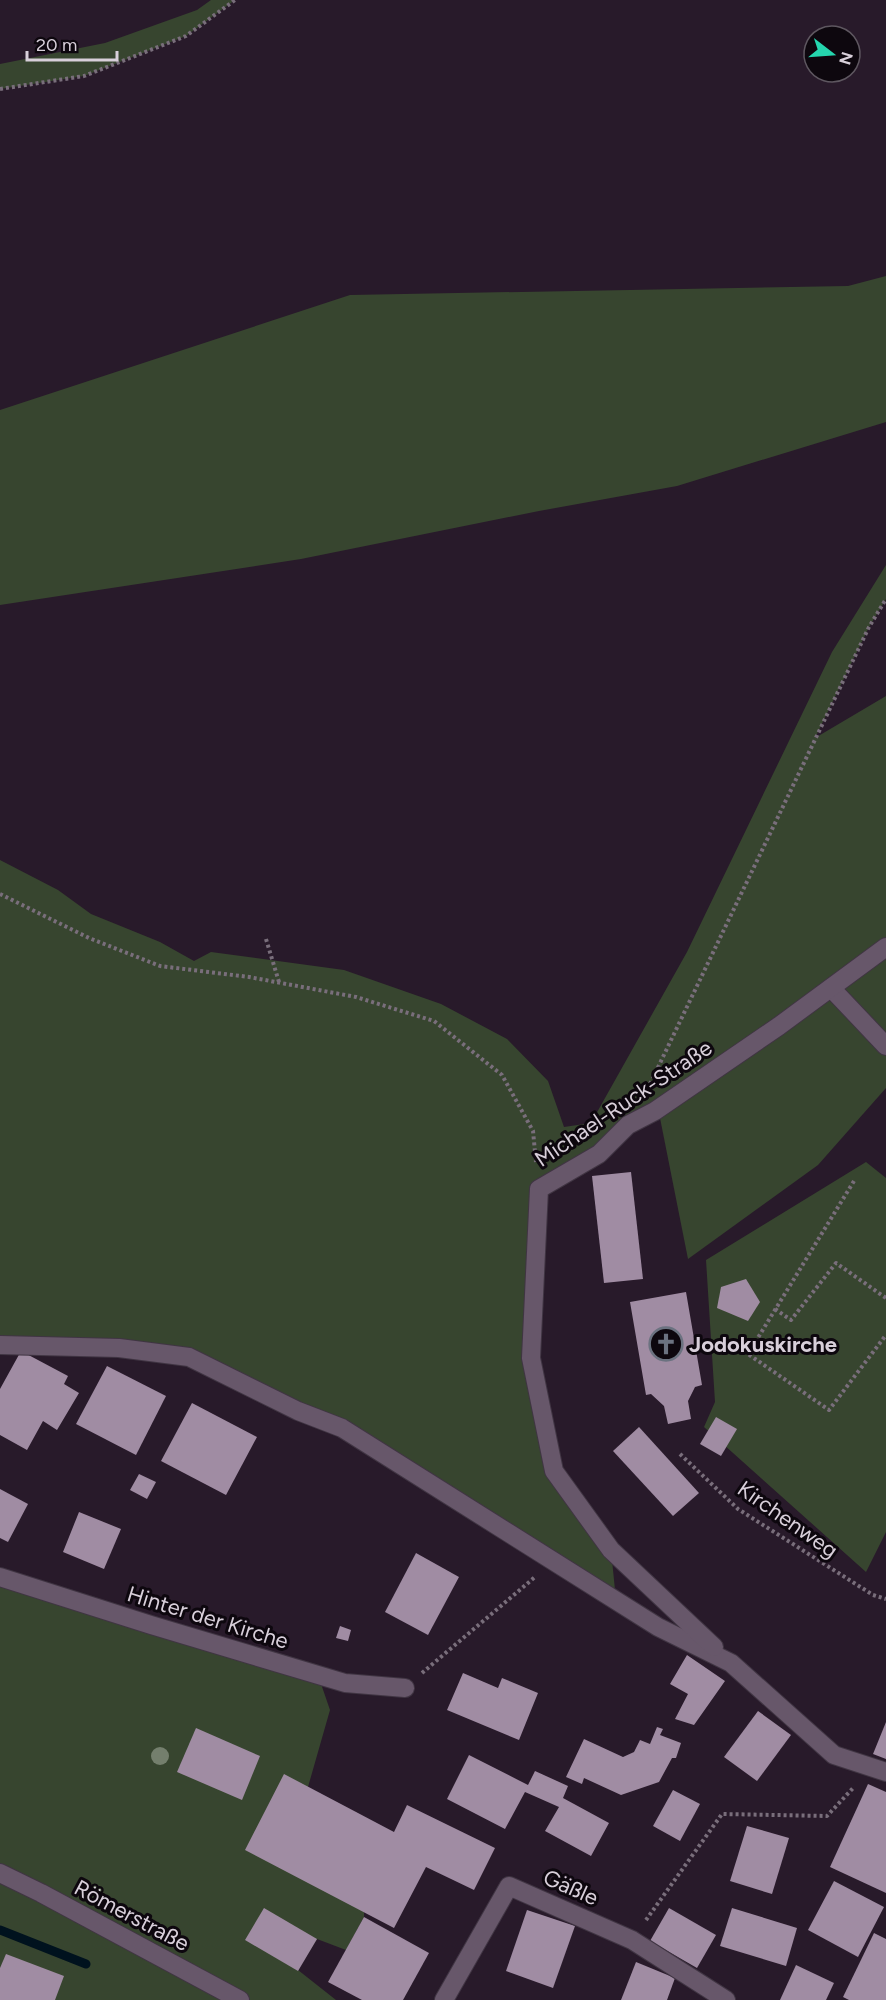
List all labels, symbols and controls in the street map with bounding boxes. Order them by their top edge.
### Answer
scale bar [27,24,117,62]
north arrow [802,24,862,84]
text: 20 m [36,34,77,56]
text: N [835,50,857,67]
street label: Michael-Ruck-Straße [530,1034,717,1173]
church icon: Jodokuskirche [648,1326,684,1362]
place label: Jodokuskirche [689,1331,837,1358]
street label: Kirchenweg [732,1475,843,1564]
street label: Hinter der Kirche [124,1580,292,1655]
street label: Gäßle [539,1863,602,1911]
street label: Römerstraße [70,1874,194,1957]

